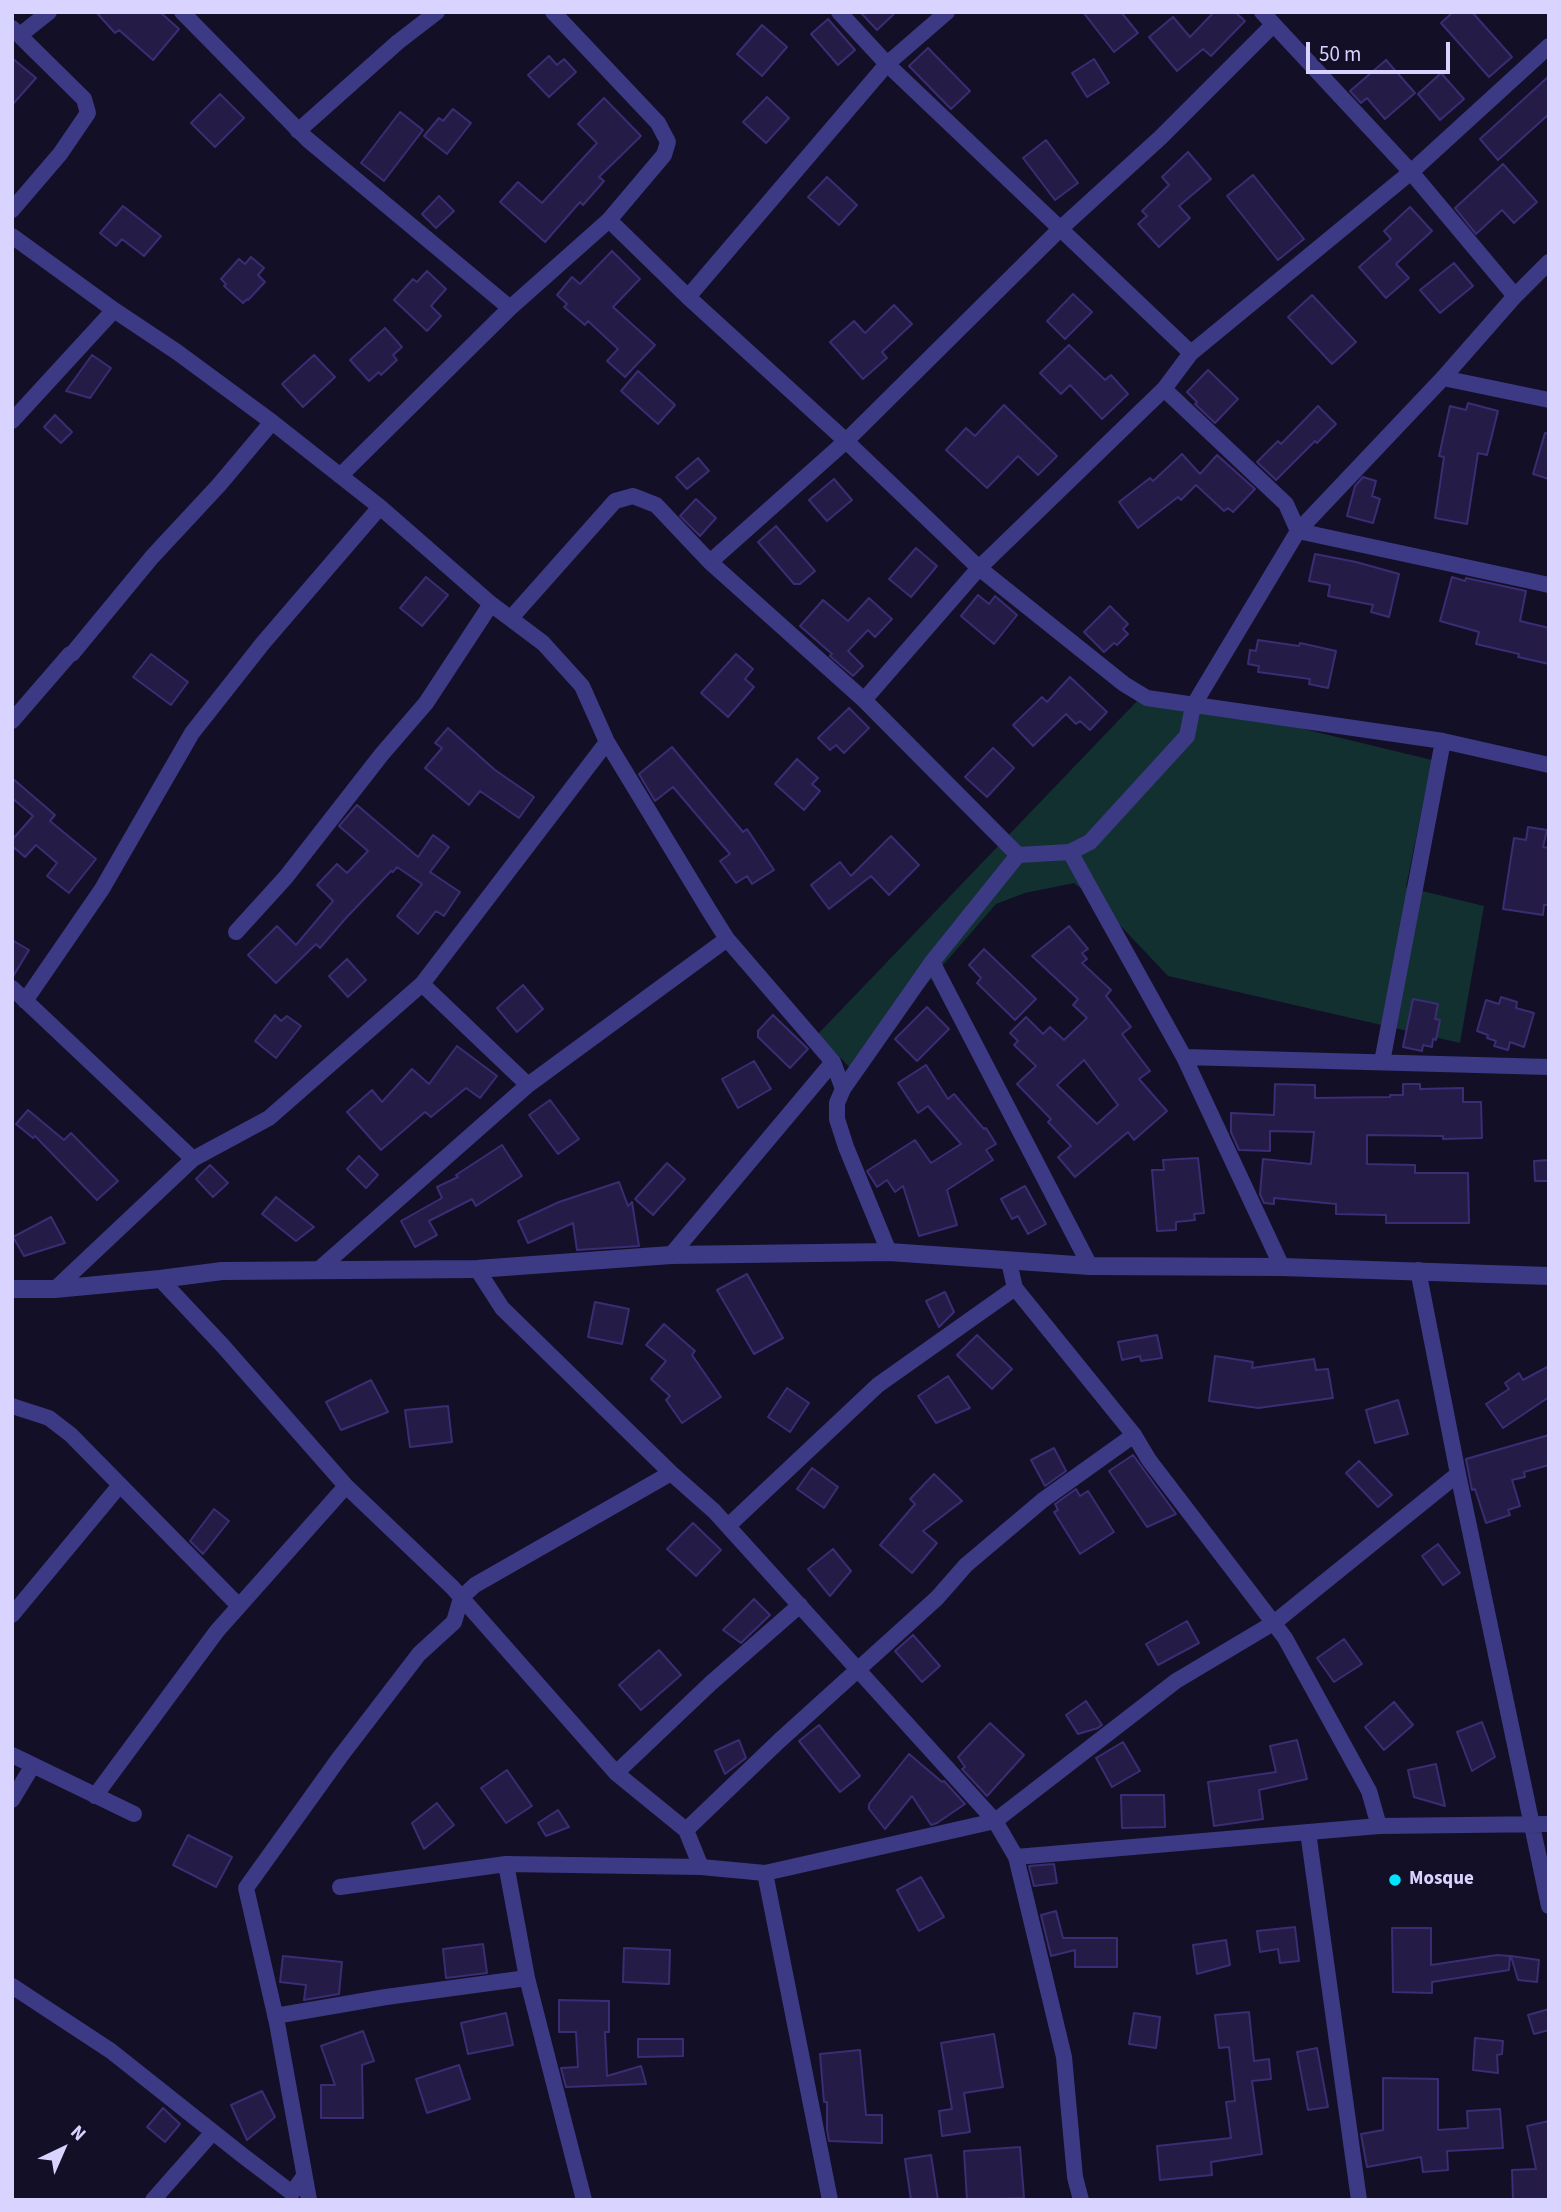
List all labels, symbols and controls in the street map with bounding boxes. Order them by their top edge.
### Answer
scale bar [1309,28,1452,72]
text: 50 m [1319,39,1361,69]
place label: Mosque [1409,1869,1474,1891]
marker: Mosque [1387,1872,1403,1888]
north arrow [28,2114,98,2184]
text: N [64,2119,92,2148]

